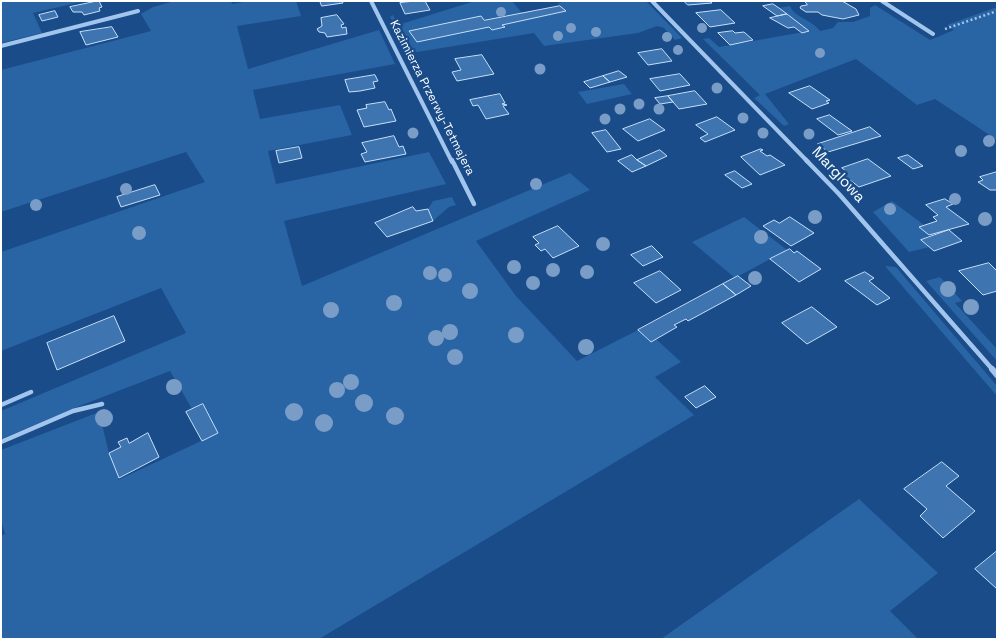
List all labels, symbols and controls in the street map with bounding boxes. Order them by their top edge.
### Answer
street label: Kazimierza Przerwy-Tetmajera [387,18,477,178]
street label: Marglowa [808,143,868,207]

